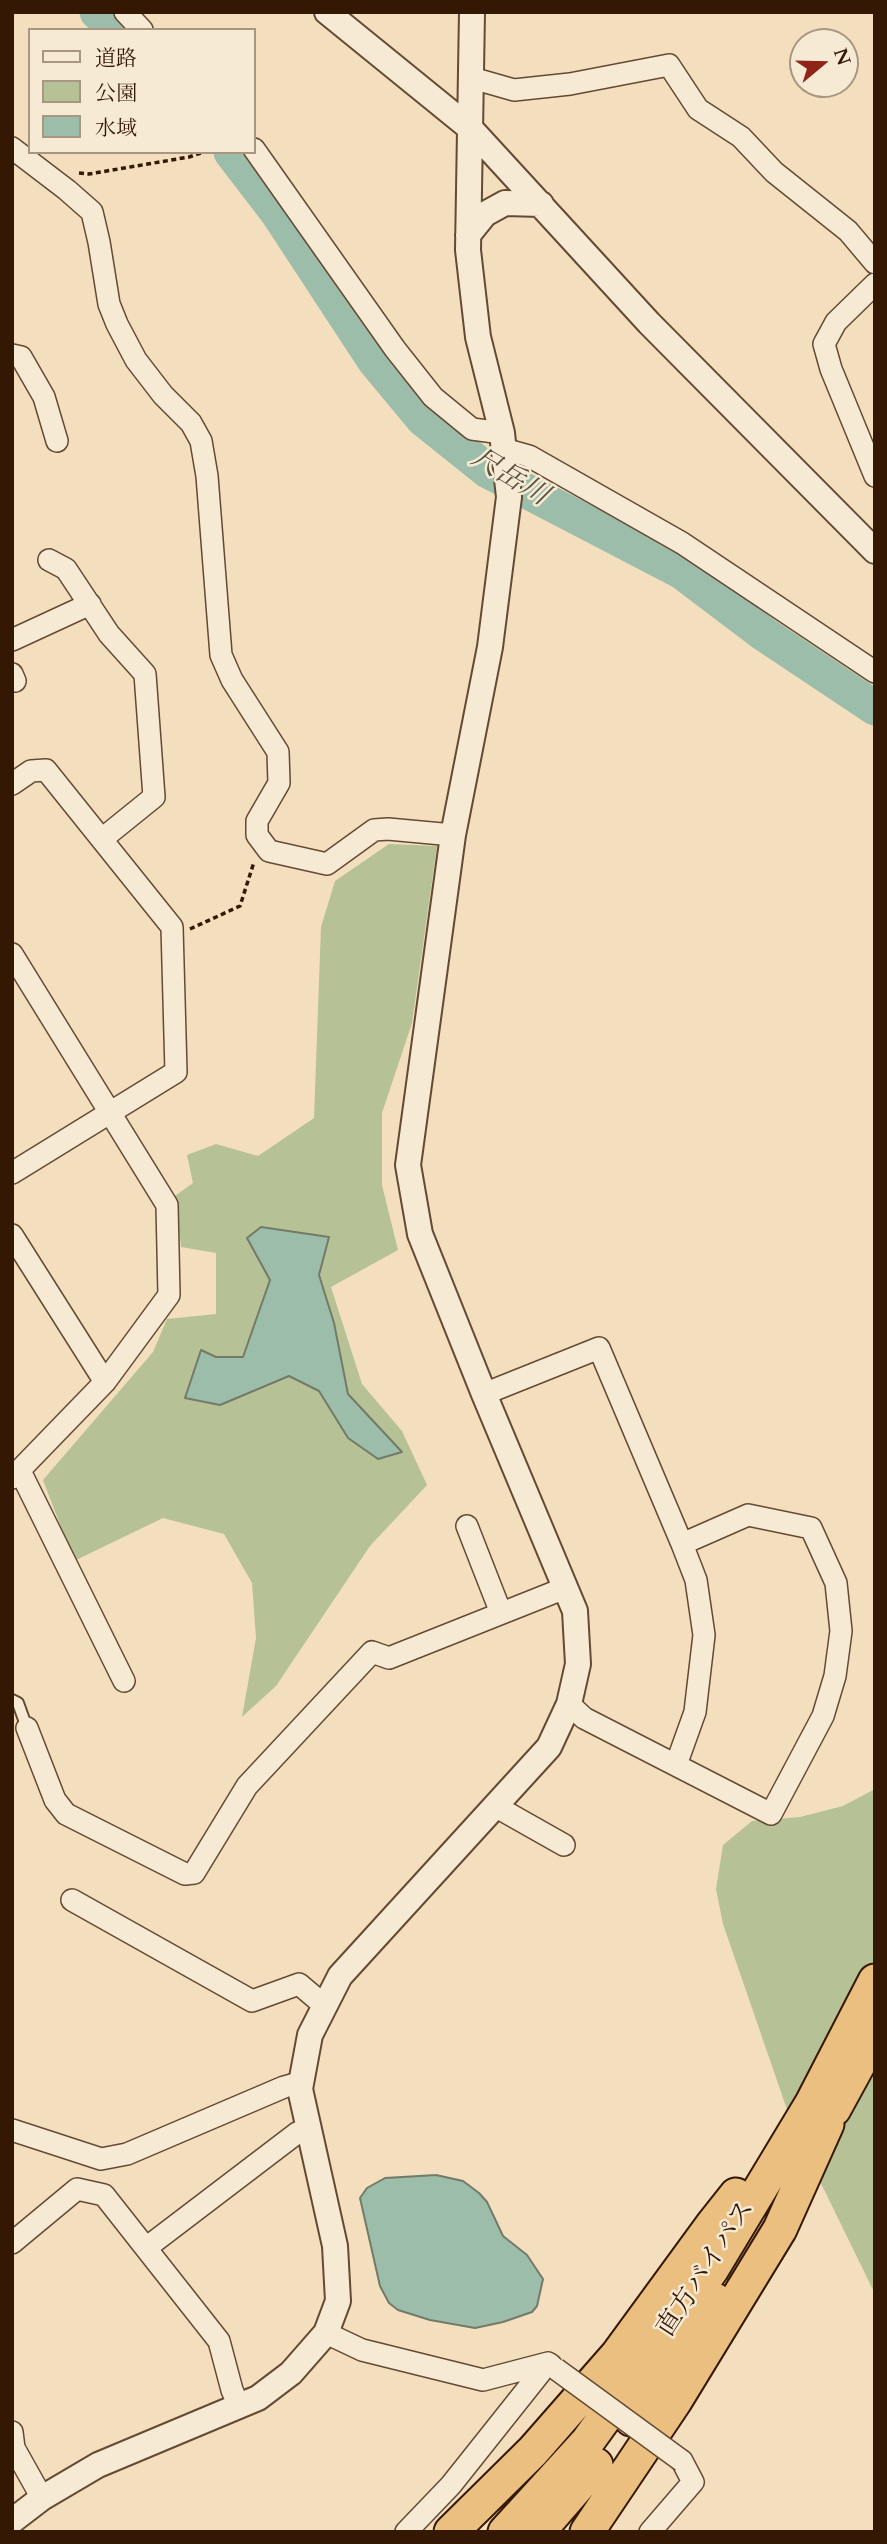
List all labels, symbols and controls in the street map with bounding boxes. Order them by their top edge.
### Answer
legend [28,28,256,154]
north arrow [789,28,859,98]
text: 道路 [95,44,137,73]
text: N [827,45,857,69]
text: 公園 [95,79,137,108]
text: 水域 [95,114,137,143]
water label: 尺岳川 [464,442,554,514]
street label: 直方バイパス [651,2195,763,2343]

